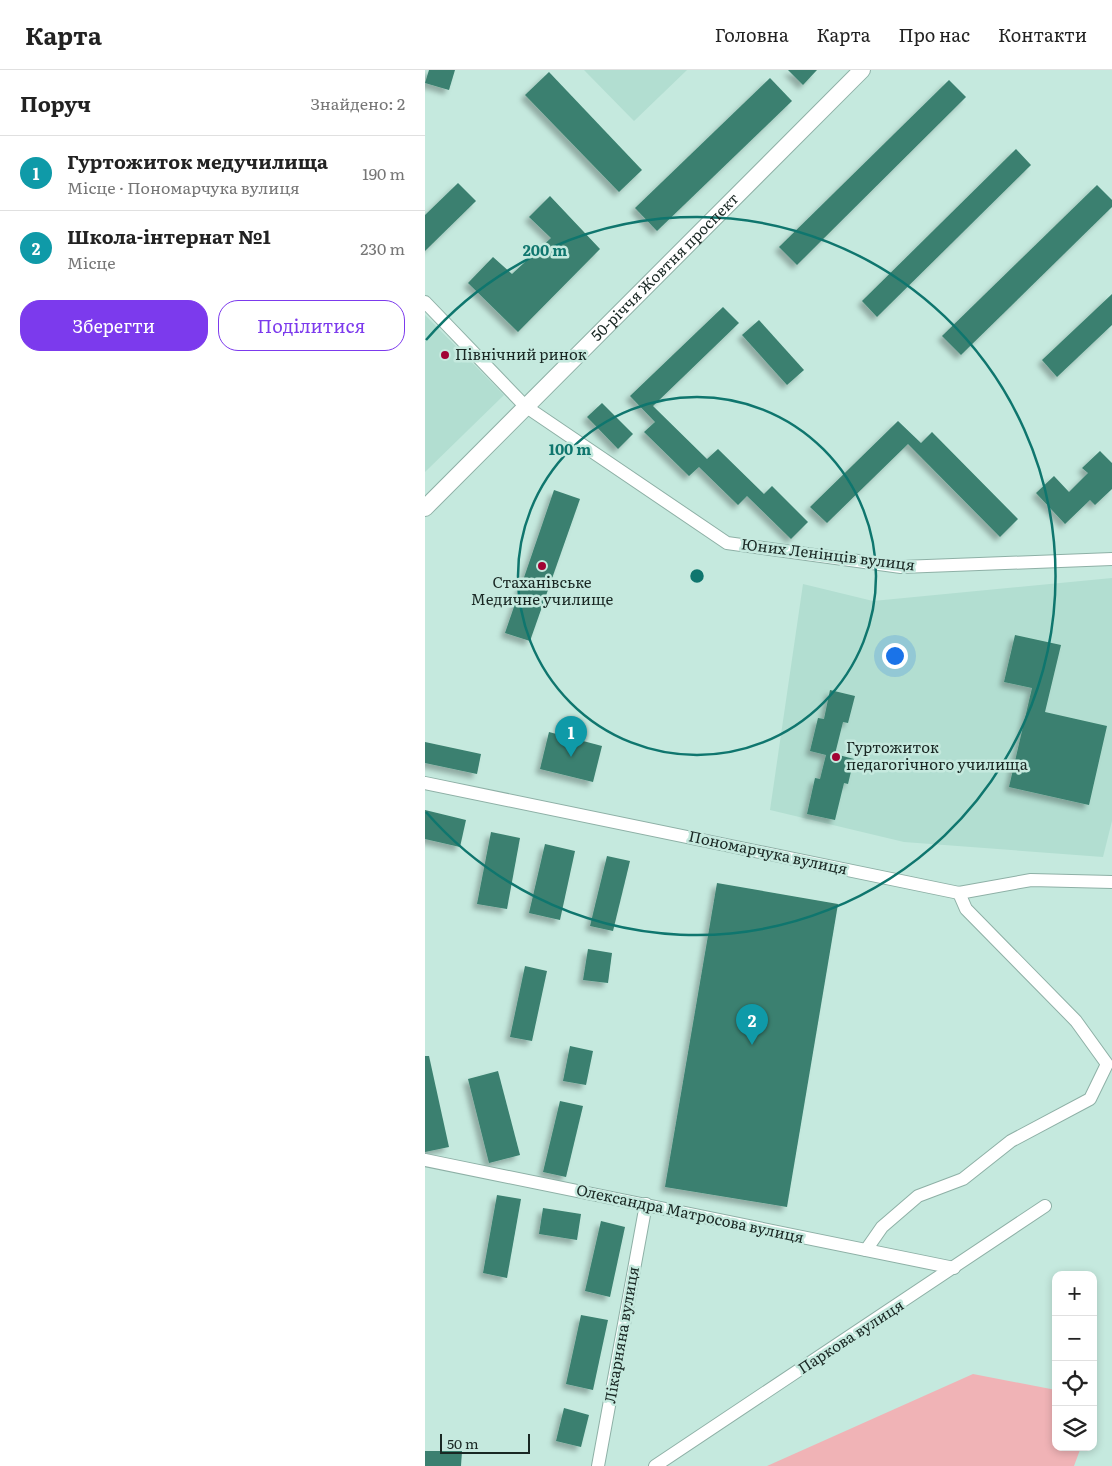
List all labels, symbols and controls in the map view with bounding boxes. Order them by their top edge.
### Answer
text: Карта [25,17,102,52]
text: Головна [715,21,789,48]
text: Карта [817,21,871,48]
text: Про нас [899,21,970,48]
text: Контакти [998,21,1087,48]
text: Поруч [20,87,91,118]
text: Знайдено: 2 [311,91,405,115]
text: Гуртожиток медучилища [67,147,328,175]
text: 1 [33,161,39,185]
text: 190 m [362,161,405,185]
text: Місце · Пономарчука вулиця [67,175,300,199]
street label: 50-річчя Жовтня проспект [585,187,743,346]
text: Школа-інтернат №1 [67,222,271,250]
text: 2 [32,236,40,260]
text: 230 m [360,236,405,260]
text: 200 m [523,238,567,261]
text: Місце [67,250,115,274]
button: Зберегти [20,300,208,351]
button: Поділитися [218,300,405,351]
place label: Північний ринок [455,342,587,365]
marker: Північний ринок [439,349,451,361]
text: 100 m [549,437,591,460]
street label: Юних Ленінців вулиця [740,531,916,576]
marker: Стаханівське Медичне училище [536,560,548,572]
centre of rings [688,567,706,585]
place label: Стаханівське Медичне училище [471,570,614,610]
your location [882,643,908,669]
pin: 1 [555,716,587,757]
place label: Гуртожиток педагогічного училища [846,735,1029,775]
marker: Гуртожиток педагогічного училища [830,751,842,763]
street label: Пономарчука вулиця [687,823,850,880]
pin: 2 [736,1004,768,1045]
street label: Олександра Матросова вулиця [574,1177,806,1248]
street label: Лікарняна вулиця [597,1265,644,1405]
map controls [1052,1271,1097,1451]
button: + [1052,1271,1097,1316]
street label: Паркова вулиця [793,1293,908,1379]
button: − [1052,1316,1097,1361]
button: locate [1052,1361,1097,1406]
button: layers [1052,1406,1097,1451]
scale bar [440,1431,530,1454]
text: 50 m [447,1433,479,1453]

